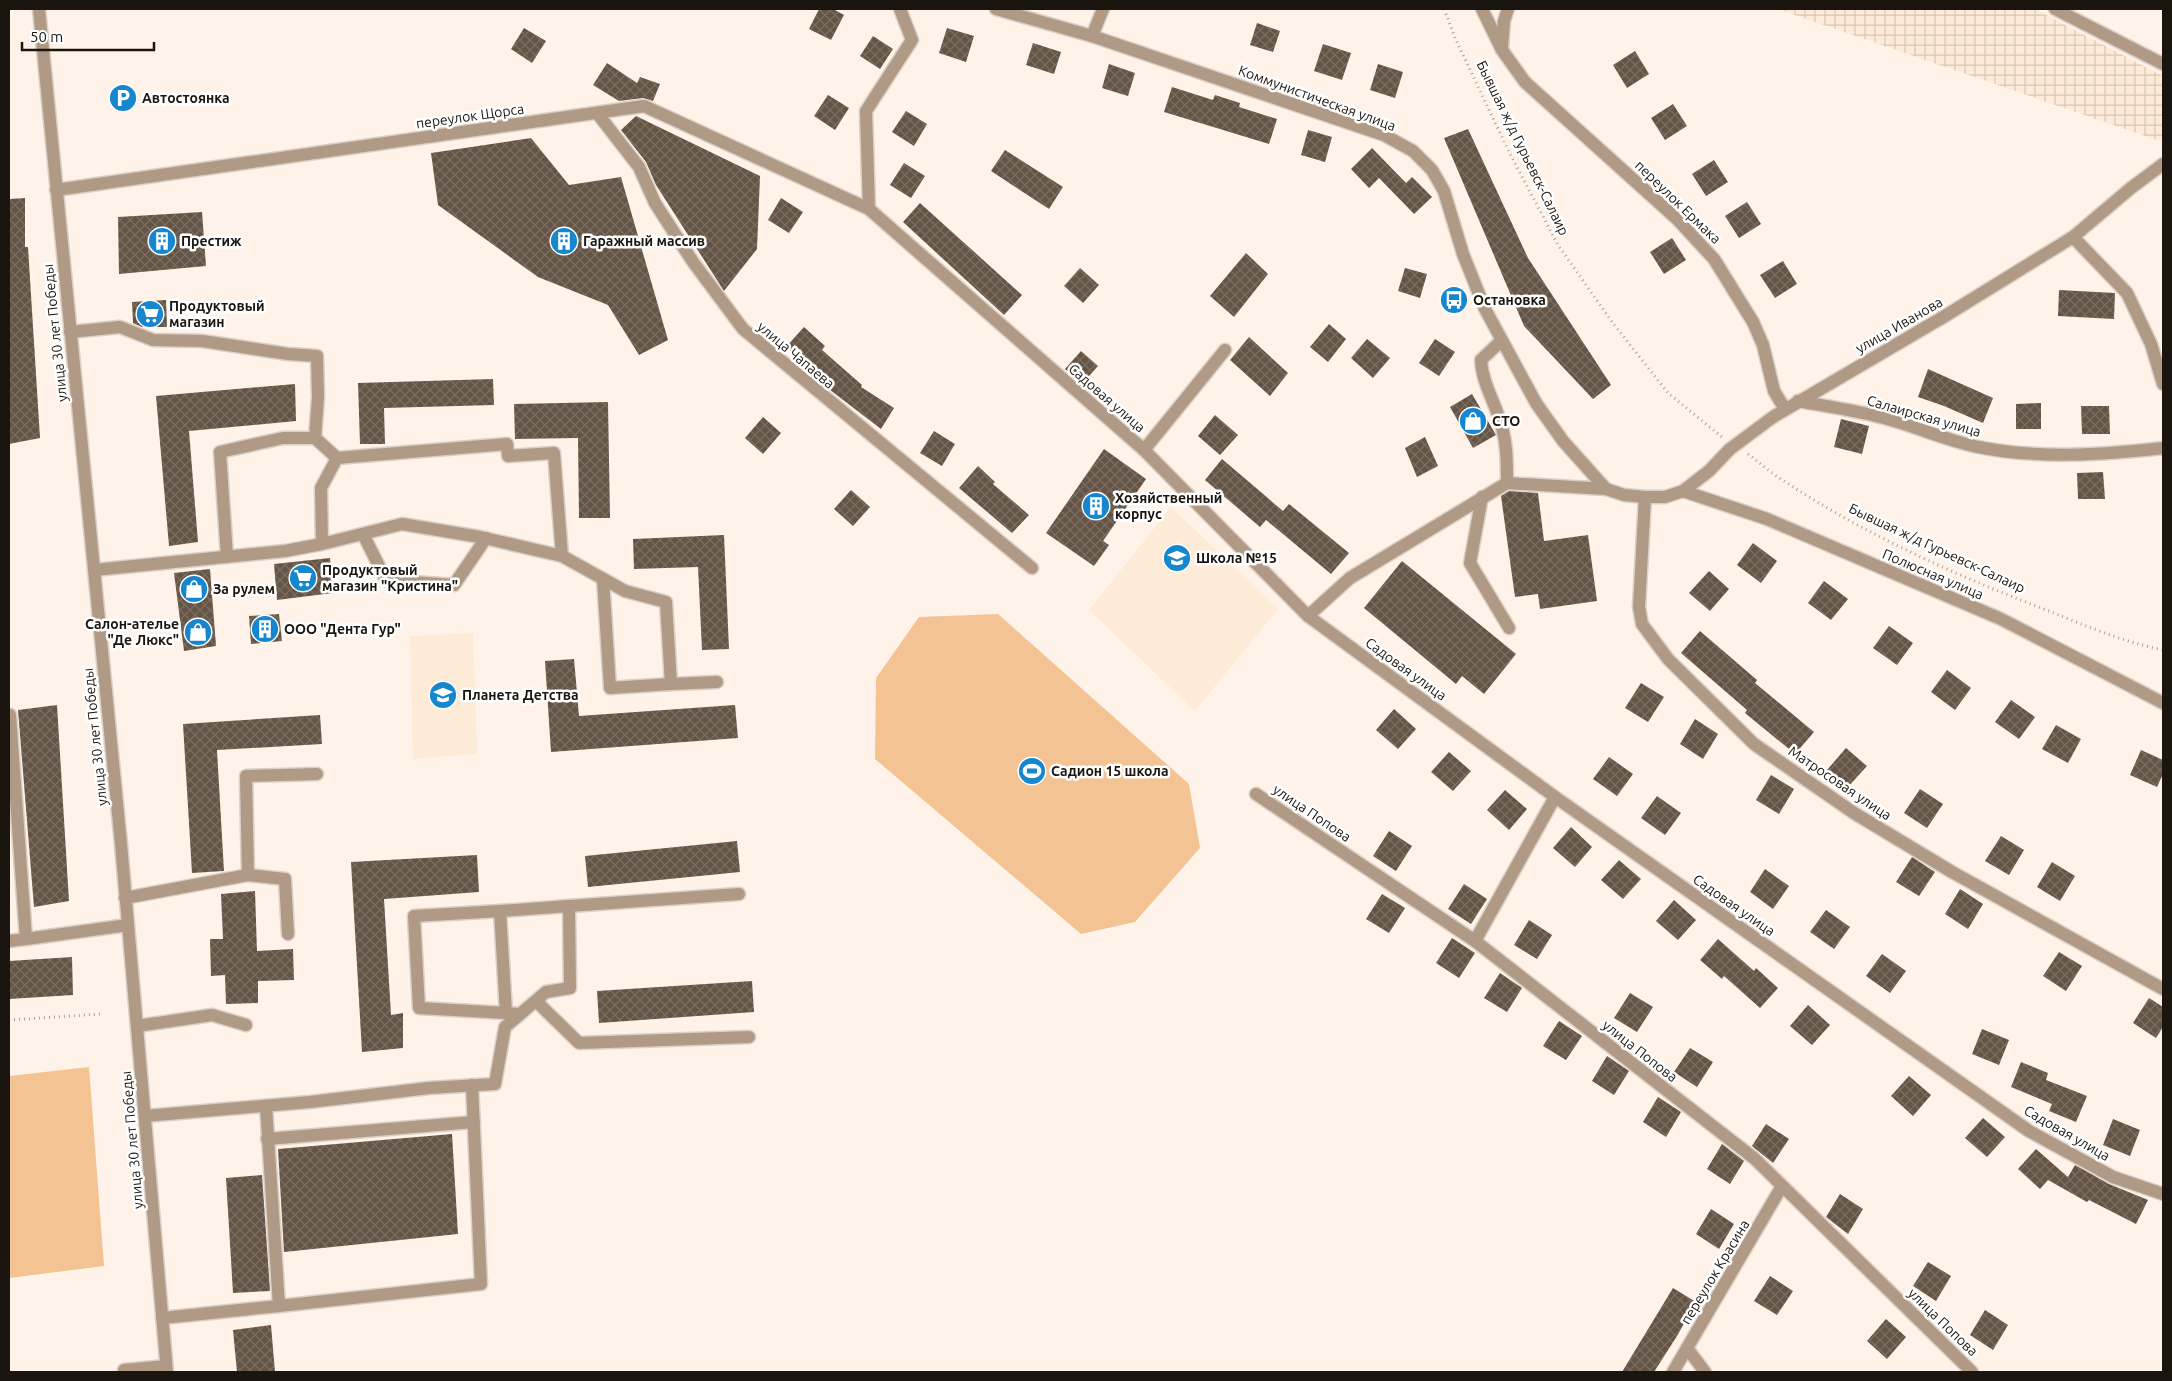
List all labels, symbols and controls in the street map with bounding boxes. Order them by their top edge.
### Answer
scale bar [22,20,155,52]
text: 50 m [30,28,63,45]
street label: Бывшая ж/д Гурьевск-Салаир [1474,58,1572,238]
street label: Коммунистическая улица [1236,62,1398,134]
parking icon: Автостоянка [108,83,138,113]
place label: Автостоянка [142,90,230,106]
street label: переулок Щорса [415,101,525,131]
street label: переулок Ермака [1632,157,1724,247]
building icon: Престиж [147,226,177,256]
building icon: Гаражный массив [549,226,579,256]
place label: Престиж [181,233,242,249]
place label: Гаражный массив [583,233,705,249]
street label: улица 30 лет Победы [40,263,70,403]
bus stop icon: Остановка [1439,285,1469,315]
place label: Остановка [1473,292,1546,308]
street label: улица Иванова [1853,294,1945,356]
place label: Продуктовый магазин [169,298,265,330]
supermarket icon: Продуктовый магазин [135,299,165,329]
street label: улица Чапаева [754,318,838,392]
street label: Садовая улица [1065,360,1149,436]
street label: Салаирская улица [1865,392,1983,440]
shop icon: СТО [1458,406,1488,436]
place label: СТО [1492,413,1520,429]
place label: Хозяйственный корпус [1115,490,1222,522]
building icon: Хозяйственный корпус [1081,491,1111,521]
street label: Бывшая ж/д Гурьевск-Салаир [1846,500,2028,596]
school or university icon: Школа №15 [1162,543,1192,573]
street label: Полюсная улица [1880,546,1986,602]
place label: Школа №15 [1196,550,1277,566]
place label: Продуктовый магазин "Кристина" [322,562,458,594]
supermarket icon: Продуктовый магазин "Кристина" [288,563,318,593]
shop icon: За рулем [179,574,209,604]
place label: За рулем [213,581,275,597]
building icon: ООО "Дента Гур" [250,614,280,644]
place label: Салон-ателье "Де Люкс" [85,616,179,648]
shop icon: Салон-ателье "Де Люкс" [183,617,213,647]
place label: ООО "Дента Гур" [284,621,401,637]
street label: Садовая улица [1362,634,1450,704]
street label: улица 30 лет Победы [80,667,110,807]
school or university icon: Планета Детства [428,680,458,710]
place label: Планета Детства [462,687,579,703]
street label: Матросовая улица [1786,743,1894,823]
sports icon: Садион 15 школа [1017,756,1047,786]
place label: Садион 15 школа [1051,763,1169,779]
street label: улица Попова [1270,781,1354,845]
street label: Садовая улица [1690,871,1778,939]
street label: улица Попова [1599,1017,1681,1085]
street label: улица 30 лет Победы [118,1070,146,1210]
street label: Садовая улица [2021,1102,2113,1164]
street label: переулок Красина [1677,1217,1753,1327]
street label: улица Попова [1905,1285,1981,1359]

